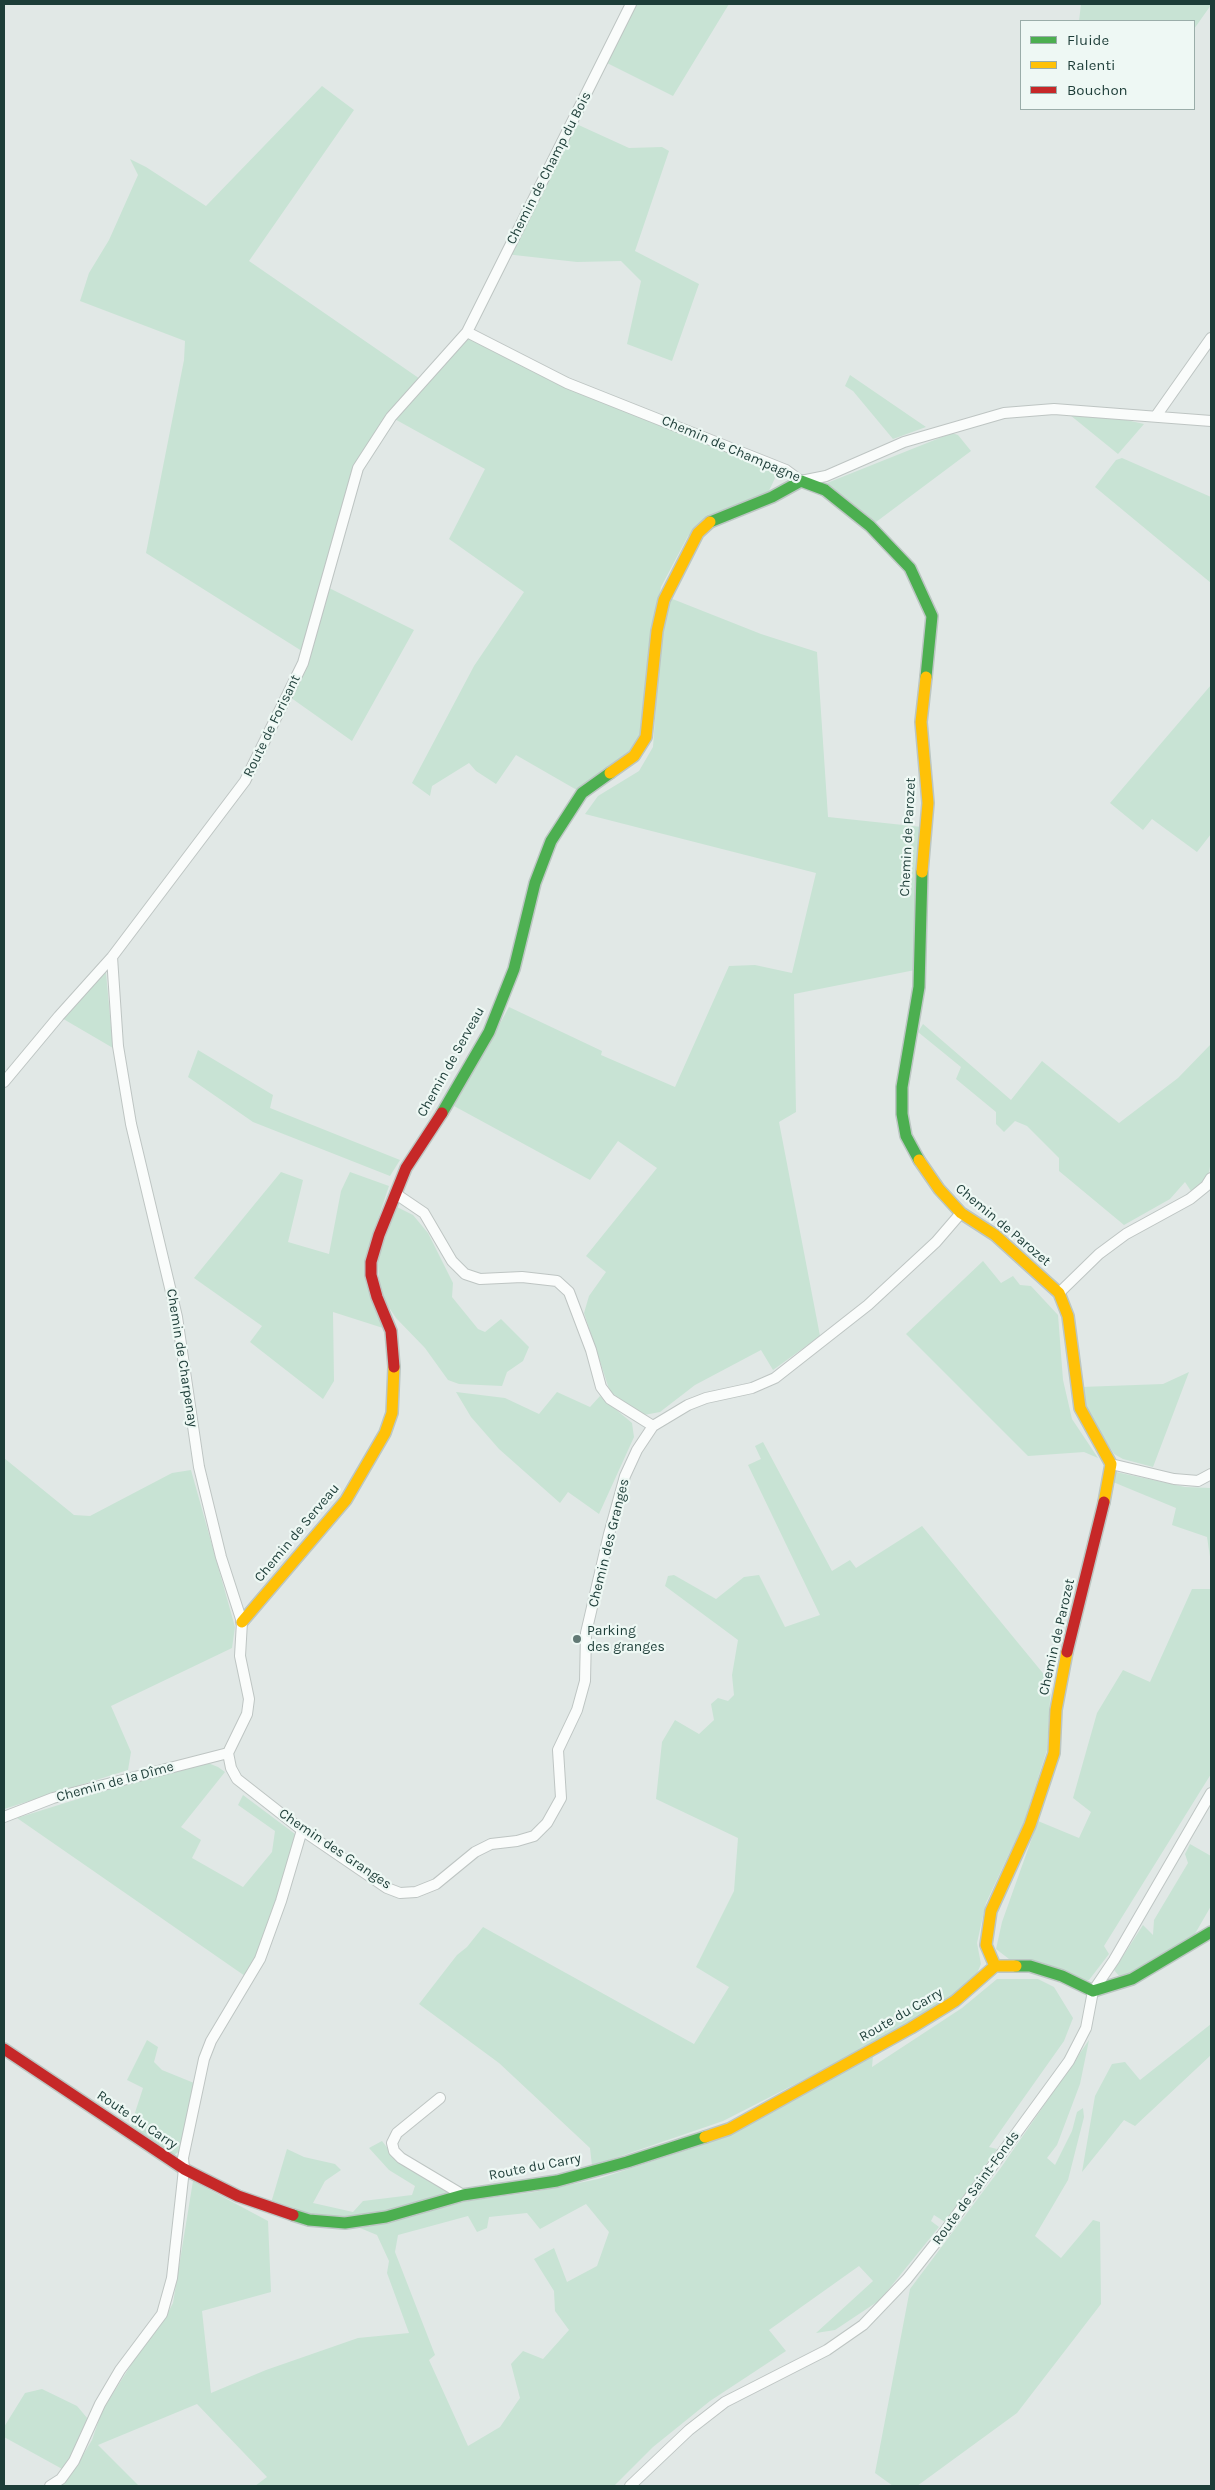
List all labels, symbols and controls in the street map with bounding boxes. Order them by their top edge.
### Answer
legend [1020,20,1195,110]
text: Fluide [1067,31,1109,49]
text: Ralenti [1067,56,1116,74]
text: Bouchon [1067,81,1128,99]
street label: Chemin de Champ du Bois [503,89,595,247]
street label: Chemin de Champagne [659,412,803,486]
street label: Route de Forisant [240,672,304,780]
street label: Chemin de Parozet [896,777,920,897]
street label: Chemin de Serveau [414,1004,488,1120]
street label: Chemin de Parozet [952,1180,1054,1270]
street label: Chemin de Charpenay [163,1288,201,1428]
street label: Chemin des Granges [585,1477,633,1609]
street label: Chemin de Serveau [251,1480,343,1586]
street label: Chemin de Parozet [1035,1577,1079,1697]
place label: Parking des granges [587,1623,665,1655]
marker: Parking des granges [571,1633,583,1645]
street label: Chemin de la Dîme [55,1758,175,1806]
street label: Chemin des Granges [276,1805,394,1893]
street label: Route du Carry [856,1984,946,2046]
street label: Route du Carry [94,2087,180,2153]
street label: Route de Saint-Fonds [929,2128,1023,2248]
street label: Route du Carry [488,2150,582,2184]

